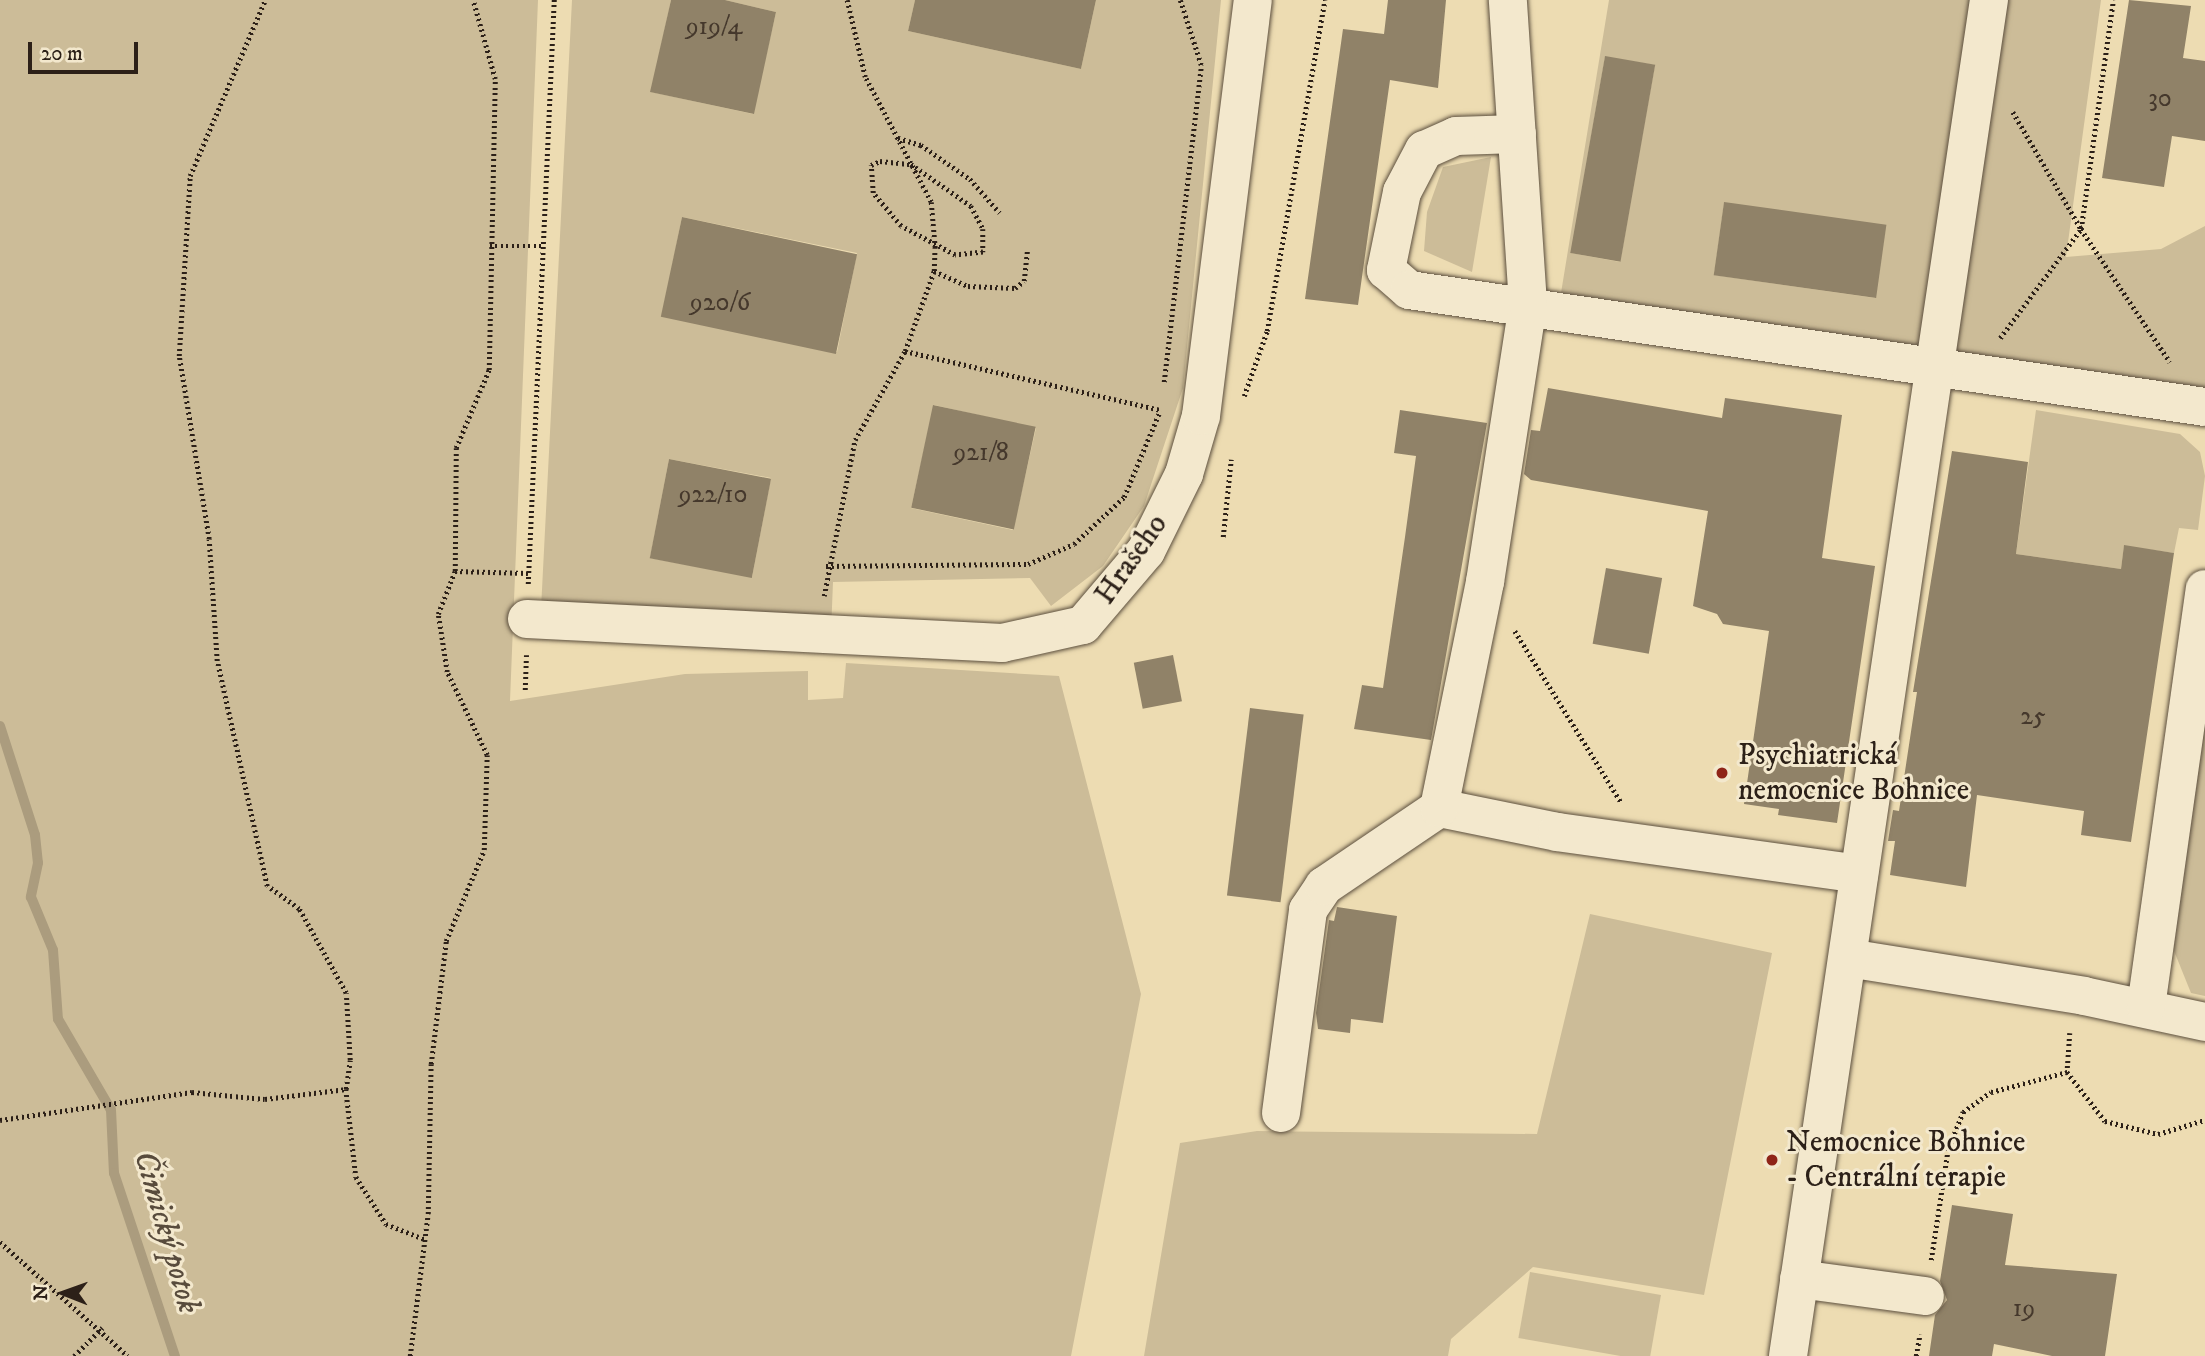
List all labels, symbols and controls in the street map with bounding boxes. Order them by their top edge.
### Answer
house number: 919/4 [686,11,742,43]
scale bar [32,28,142,72]
text: 20 m [41,41,83,67]
house number: 30 [2148,83,2172,115]
house number: 920/6 [690,287,750,319]
house number: 921/8 [953,437,1009,469]
house number: 922/10 [678,479,748,511]
street label: Hrašeho [1088,508,1176,612]
house number: 25 [2020,701,2046,733]
place label: Psychiatrická nemocnice Bohnice [1738,738,1969,808]
marker: Psychiatrická nemocnice Bohnice [1712,763,1732,783]
place label: Nemocnice Bohnice - Centrální terapie [1786,1125,2026,1196]
water label: Čimický potok [124,1146,208,1318]
marker: Nemocnice Bohnice - Centrální terapie [1764,1152,1780,1168]
north arrow [28,1258,98,1328]
text: N [30,1285,53,1301]
house number: 19 [2013,1293,2035,1325]

